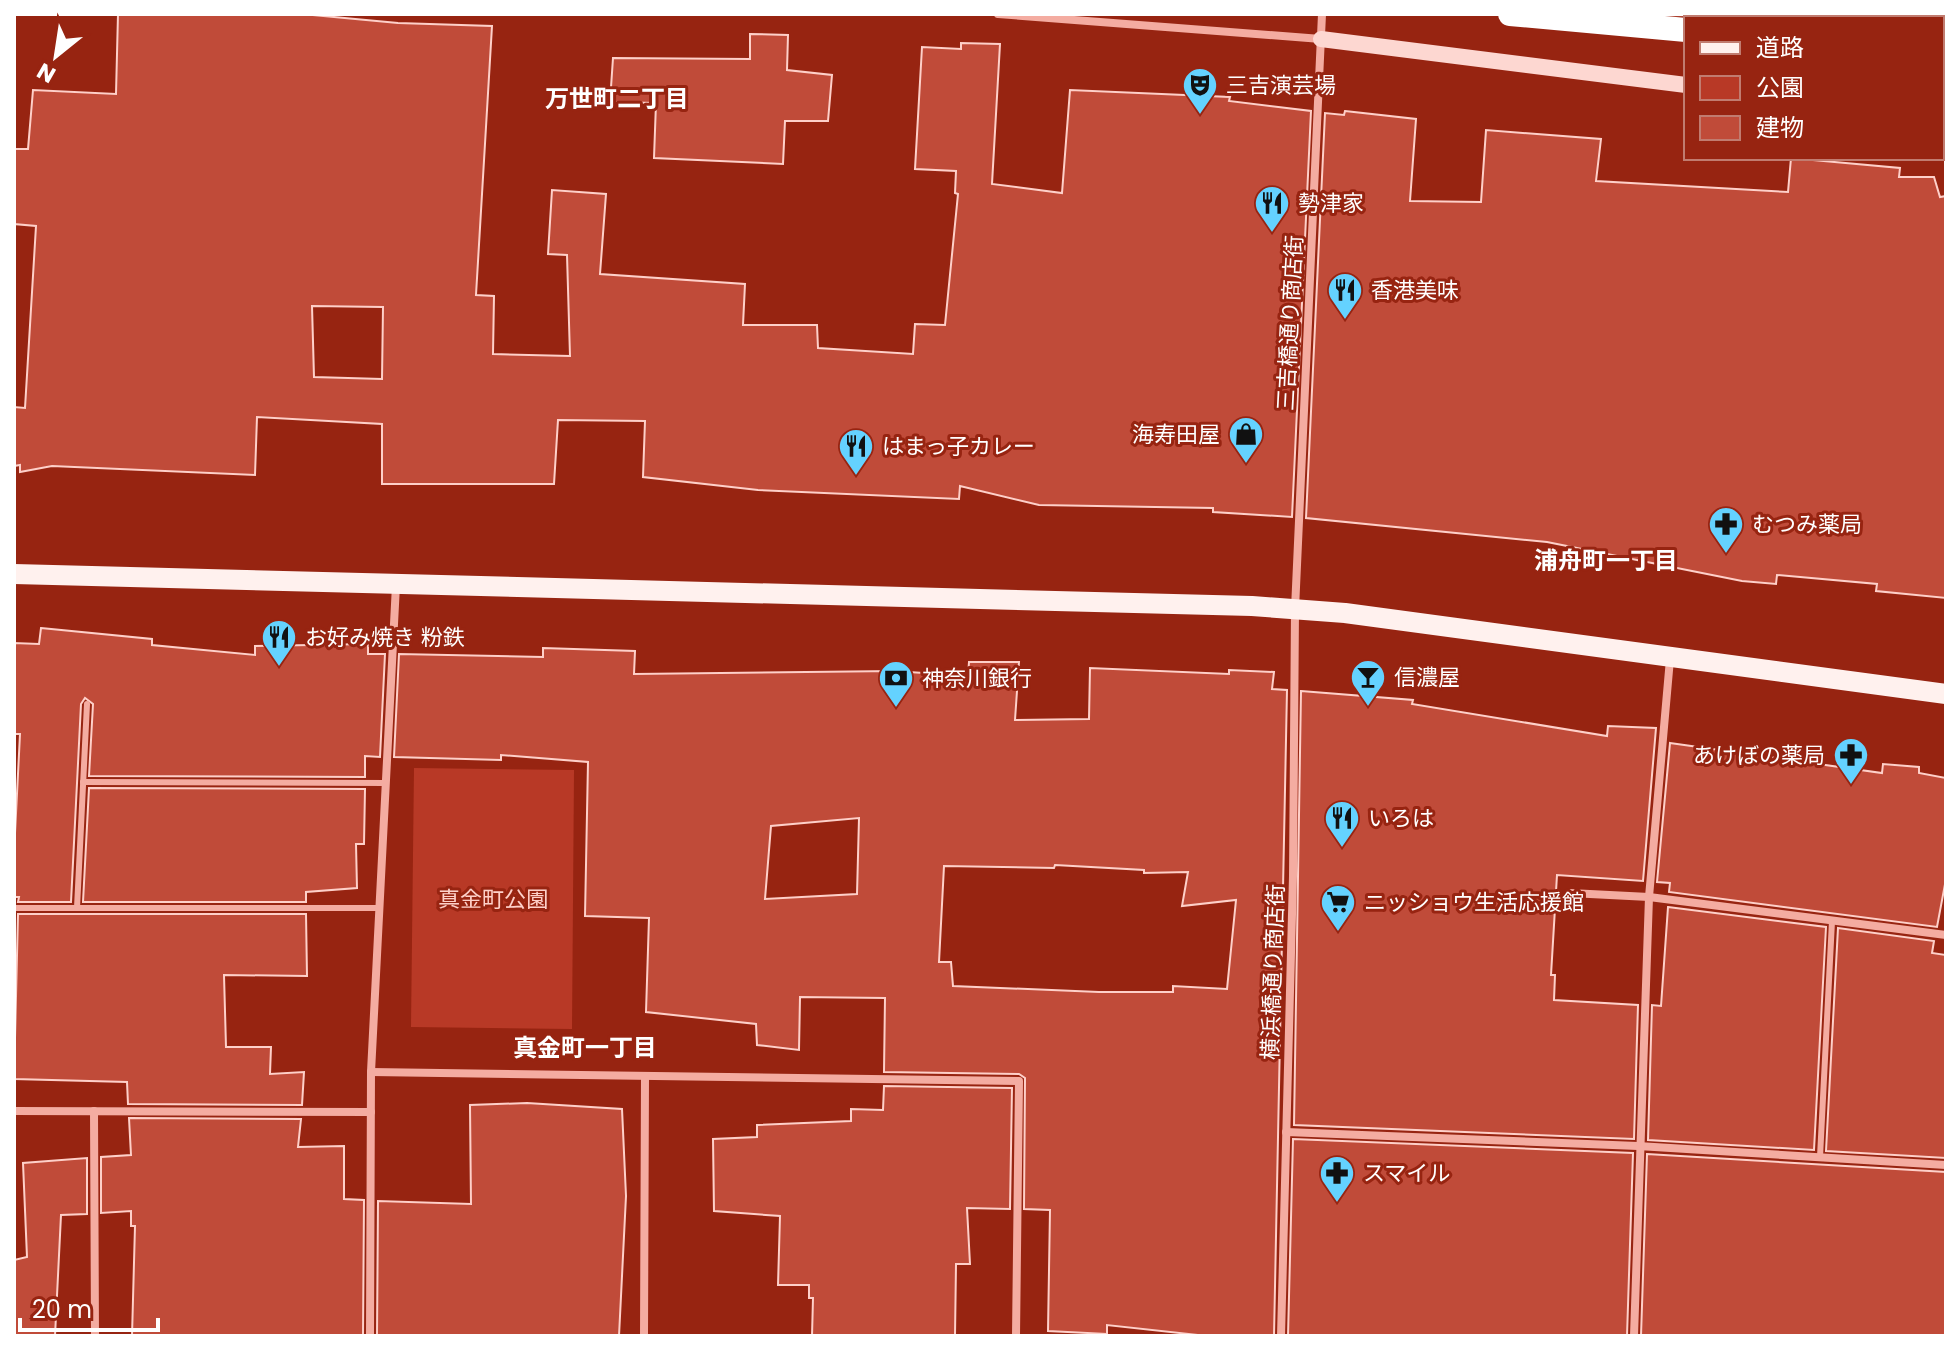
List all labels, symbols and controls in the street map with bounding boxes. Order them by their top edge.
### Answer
north arrow [16,16,96,96]
legend [1684,16,1944,160]
text: 道路 [1756,31,1804,64]
text: N [31,55,61,90]
theatre icon: 三吉演芸場 [1181,66,1219,116]
place label: 三吉演芸場 [1226,70,1336,101]
text: 公園 [1756,71,1804,104]
district label: 万世町二丁目 [545,82,689,115]
text: 建物 [1756,111,1804,144]
restaurant icon: 勢津家 [1253,184,1291,234]
place label: 勢津家 [1298,188,1364,219]
street label: 三吉橋通り商店街 [1270,234,1310,412]
restaurant icon: 香港美味 [1326,271,1364,321]
place label: 香港美味 [1371,275,1459,306]
shop icon: 海寿田屋 [1227,415,1265,465]
place label: 海寿田屋 [1132,419,1220,450]
restaurant icon: はまっ子カレー [837,427,875,477]
place label: はまっ子カレー [882,431,1035,462]
pharmacy icon: むつみ薬局 [1707,505,1745,555]
place label: むつみ薬局 [1752,509,1862,540]
district label: 浦舟町一丁目 [1534,544,1678,577]
restaurant icon: お好み焼き 粉鉄 [260,618,298,668]
place label: お好み焼き 粉鉄 [305,622,465,653]
bar icon: 信濃屋 [1349,658,1387,708]
bank icon: 神奈川銀行 [877,659,915,709]
place label: 信濃屋 [1394,662,1460,693]
place label: 神奈川銀行 [922,663,1032,694]
pharmacy icon: あけぼの薬局 [1832,736,1870,786]
place label: あけぼの薬局 [1693,740,1825,771]
restaurant icon: いろは [1323,799,1361,849]
place label: いろは [1368,803,1434,834]
supermarket icon: ニッショウ生活応援館 [1319,883,1357,933]
park label: 真金町公園 [438,884,548,915]
street label: 横浜橋通り商店街 [1254,884,1292,1060]
place label: ニッショウ生活応援館 [1364,887,1584,918]
district label: 真金町一丁目 [513,1031,657,1064]
pharmacy icon: スマイル [1318,1154,1356,1204]
place label: スマイル [1363,1158,1450,1189]
scale bar [20,1282,158,1332]
text: 20 m [32,1293,92,1326]

